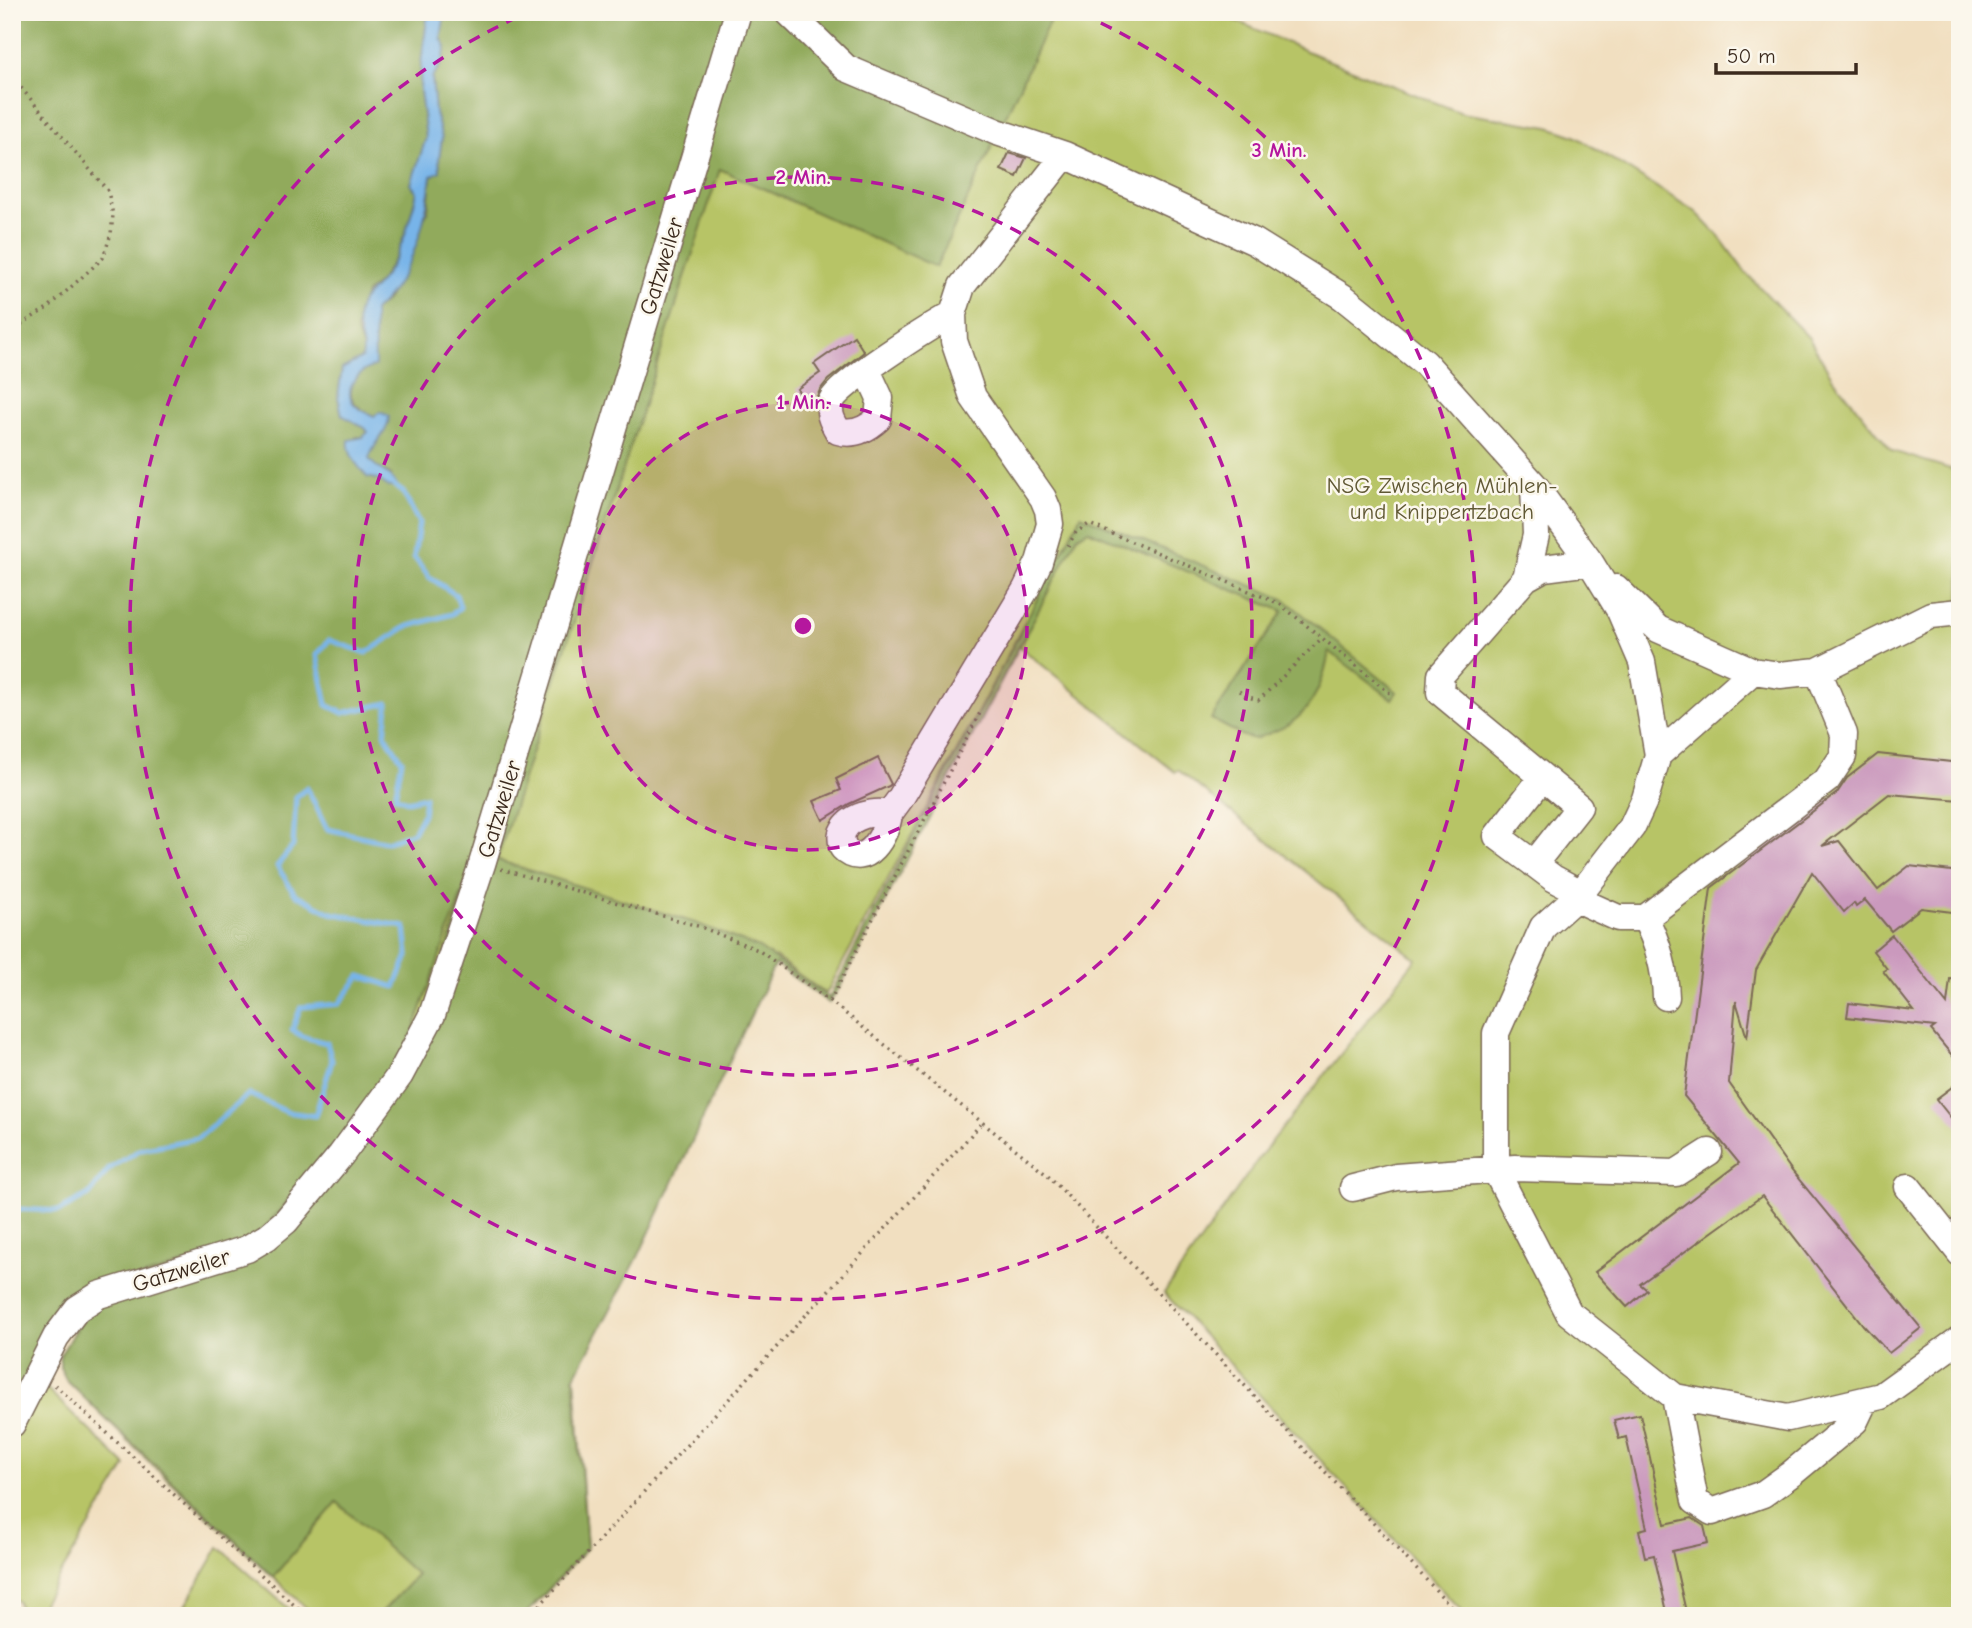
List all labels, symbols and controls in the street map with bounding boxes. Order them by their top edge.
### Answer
scale bar [1716,32,1856,76]
text: 50 m [1727,44,1776,68]
text: 3 Min. [1251,138,1307,162]
text: 2 Min. [775,165,831,189]
street label: Gatzweiler [634,213,689,318]
text: 1 Min. [777,390,829,414]
park label: NSG Zwischen Mühlen- und Knippertzbach [1326,472,1558,525]
centre of rings [791,614,815,638]
street label: Gatzweiler [472,756,527,861]
street label: Gatzweiler [129,1243,234,1298]

